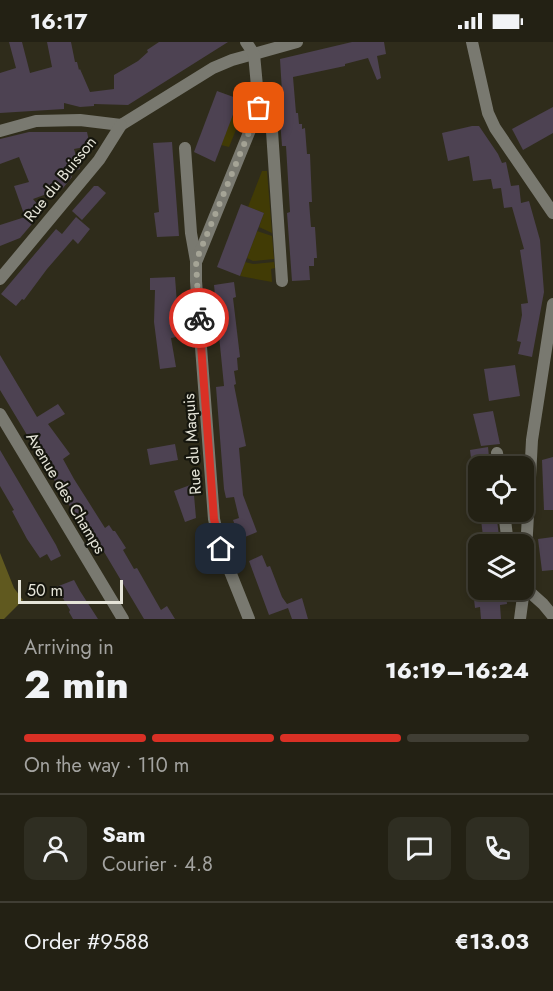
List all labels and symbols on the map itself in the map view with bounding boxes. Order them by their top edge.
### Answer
pin [233,82,284,133]
street label: Rue du Buisson [18,131,102,227]
courier [169,288,229,348]
street label: Rue du Maquis [177,393,207,495]
street label: Avenue des Champs [21,428,111,558]
pin [195,523,246,574]
scale bar [18,577,123,604]

